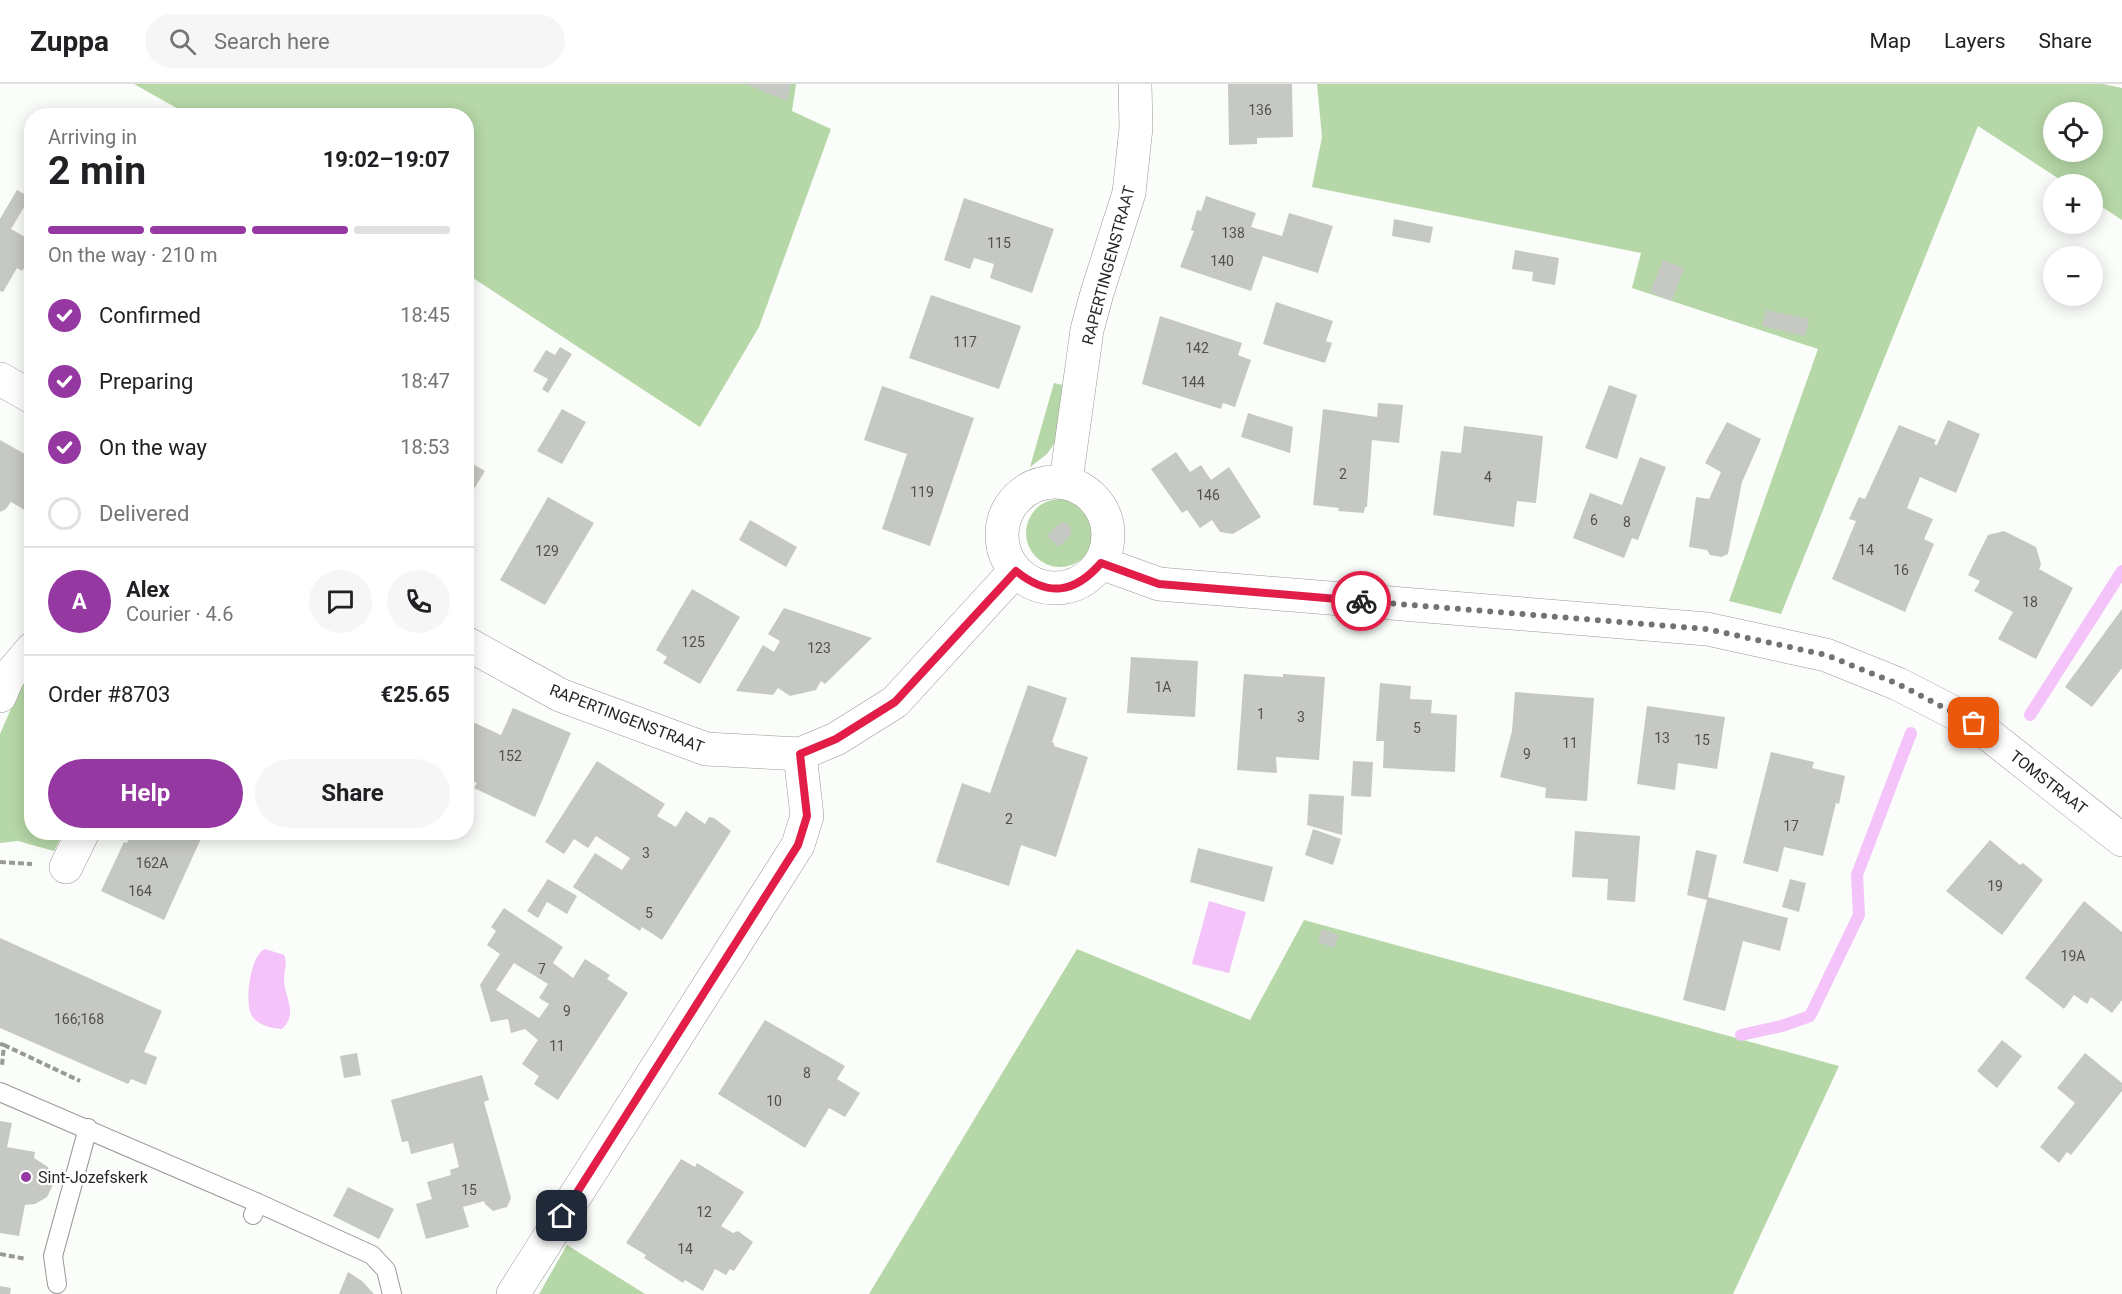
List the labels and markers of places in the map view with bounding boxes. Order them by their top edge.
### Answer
pin [1948,697,1999,748]
place label: Sint-Jozefskerk [38,1168,149,1187]
marker: Sint-Jozefskerk [19,1170,33,1184]
pin [536,1190,587,1241]

